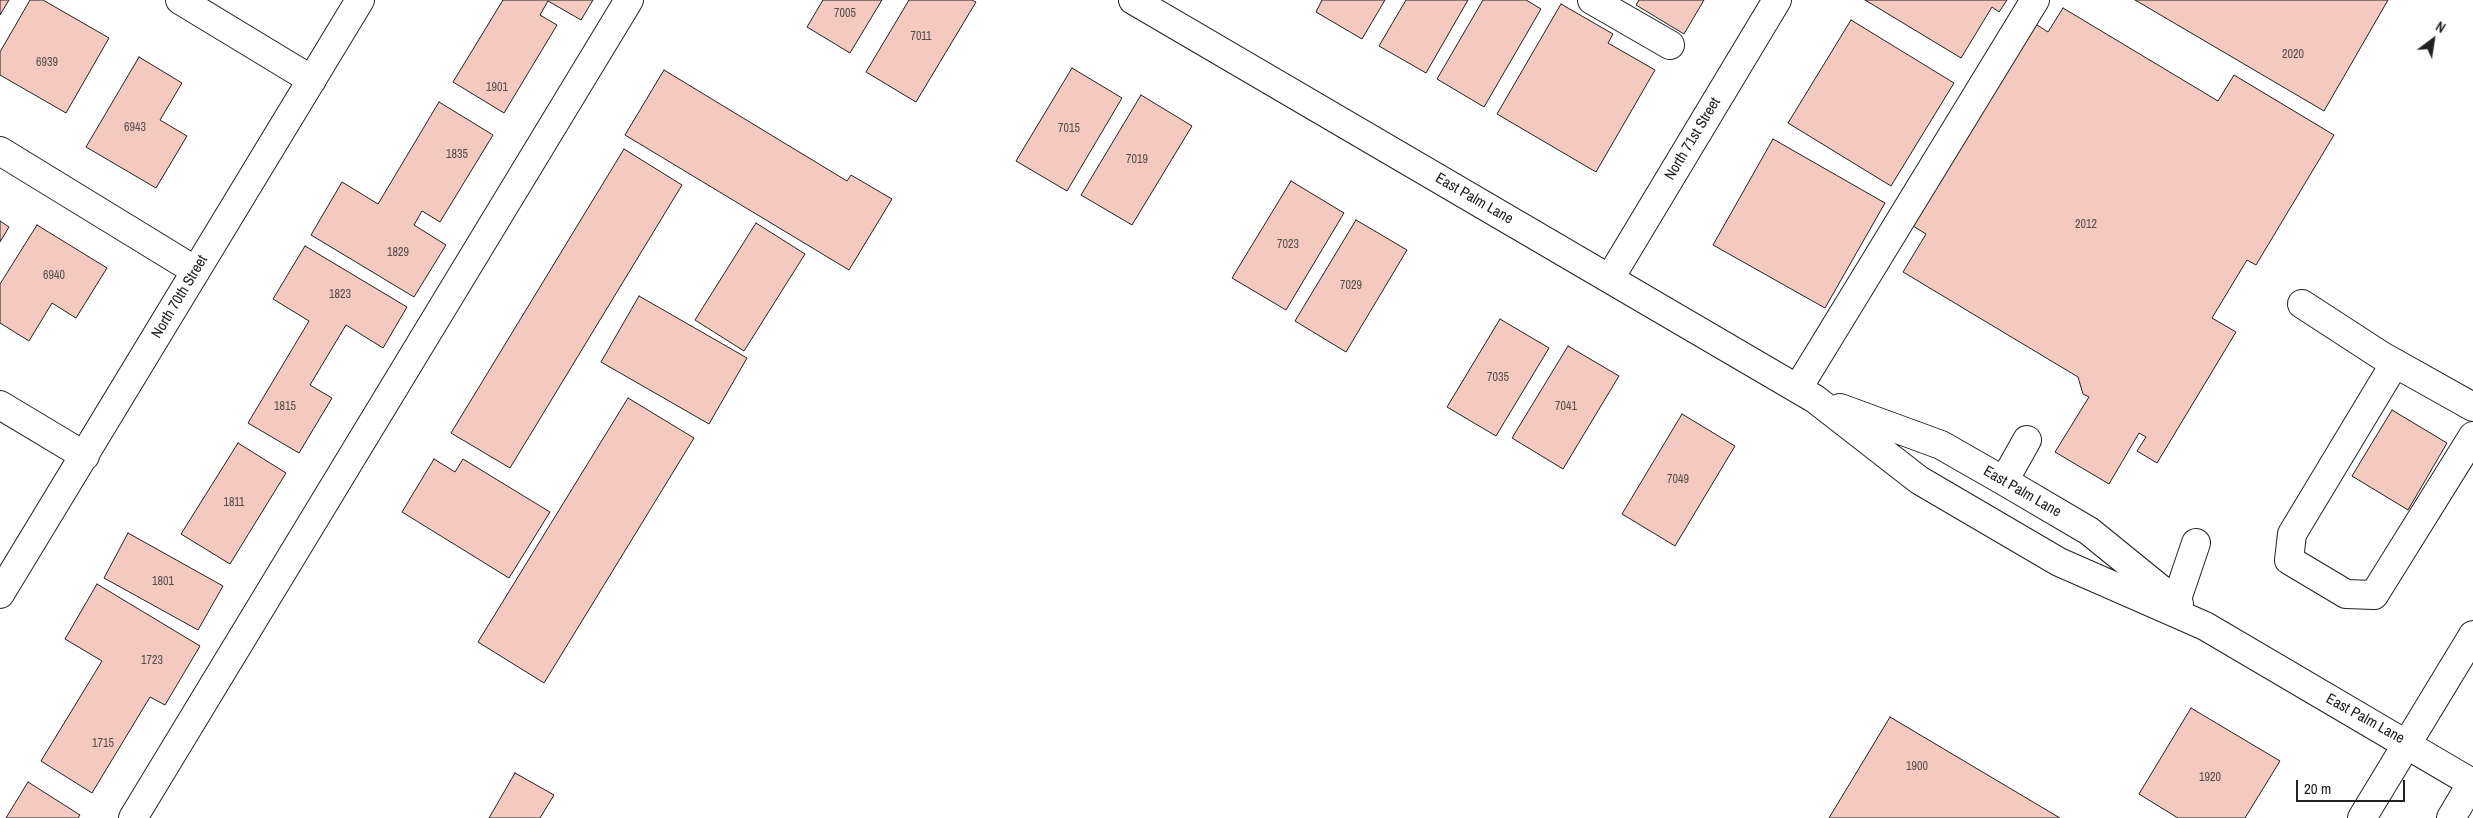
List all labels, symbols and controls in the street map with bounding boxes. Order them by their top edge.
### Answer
house number: 7005 [834,7,856,21]
north arrow [2408,15,2458,65]
text: N [2433,17,2449,37]
house number: 7011 [910,30,932,44]
house number: 2020 [2282,48,2304,62]
house number: 6939 [36,56,58,70]
house number: 1901 [486,81,508,95]
street label: North 71st Street [1661,95,1725,183]
house number: 6943 [124,121,146,135]
house number: 7015 [1058,122,1080,136]
house number: 1835 [446,148,468,162]
house number: 7019 [1126,153,1148,167]
street label: East Palm Lane [1432,169,1516,229]
house number: 2012 [2075,218,2097,232]
house number: 7023 [1277,238,1299,252]
house number: 1829 [387,246,409,260]
street label: North 70th Street [148,252,212,342]
house number: 6940 [43,269,65,283]
house number: 7029 [1340,279,1362,293]
house number: 1823 [329,288,351,302]
house number: 7035 [1487,371,1509,385]
house number: 1815 [274,400,296,414]
house number: 7041 [1555,400,1577,414]
street label: East Palm Lane [1980,462,2064,522]
house number: 7049 [1667,473,1689,487]
house number: 1811 [223,496,245,510]
house number: 1801 [152,575,174,589]
house number: 1723 [141,654,163,668]
street label: East Palm Lane [2323,690,2407,748]
house number: 1715 [92,737,114,751]
house number: 1900 [1906,760,1928,774]
scale bar [2298,770,2407,802]
house number: 1920 [2199,771,2221,785]
text: 20 m [2304,778,2331,799]

